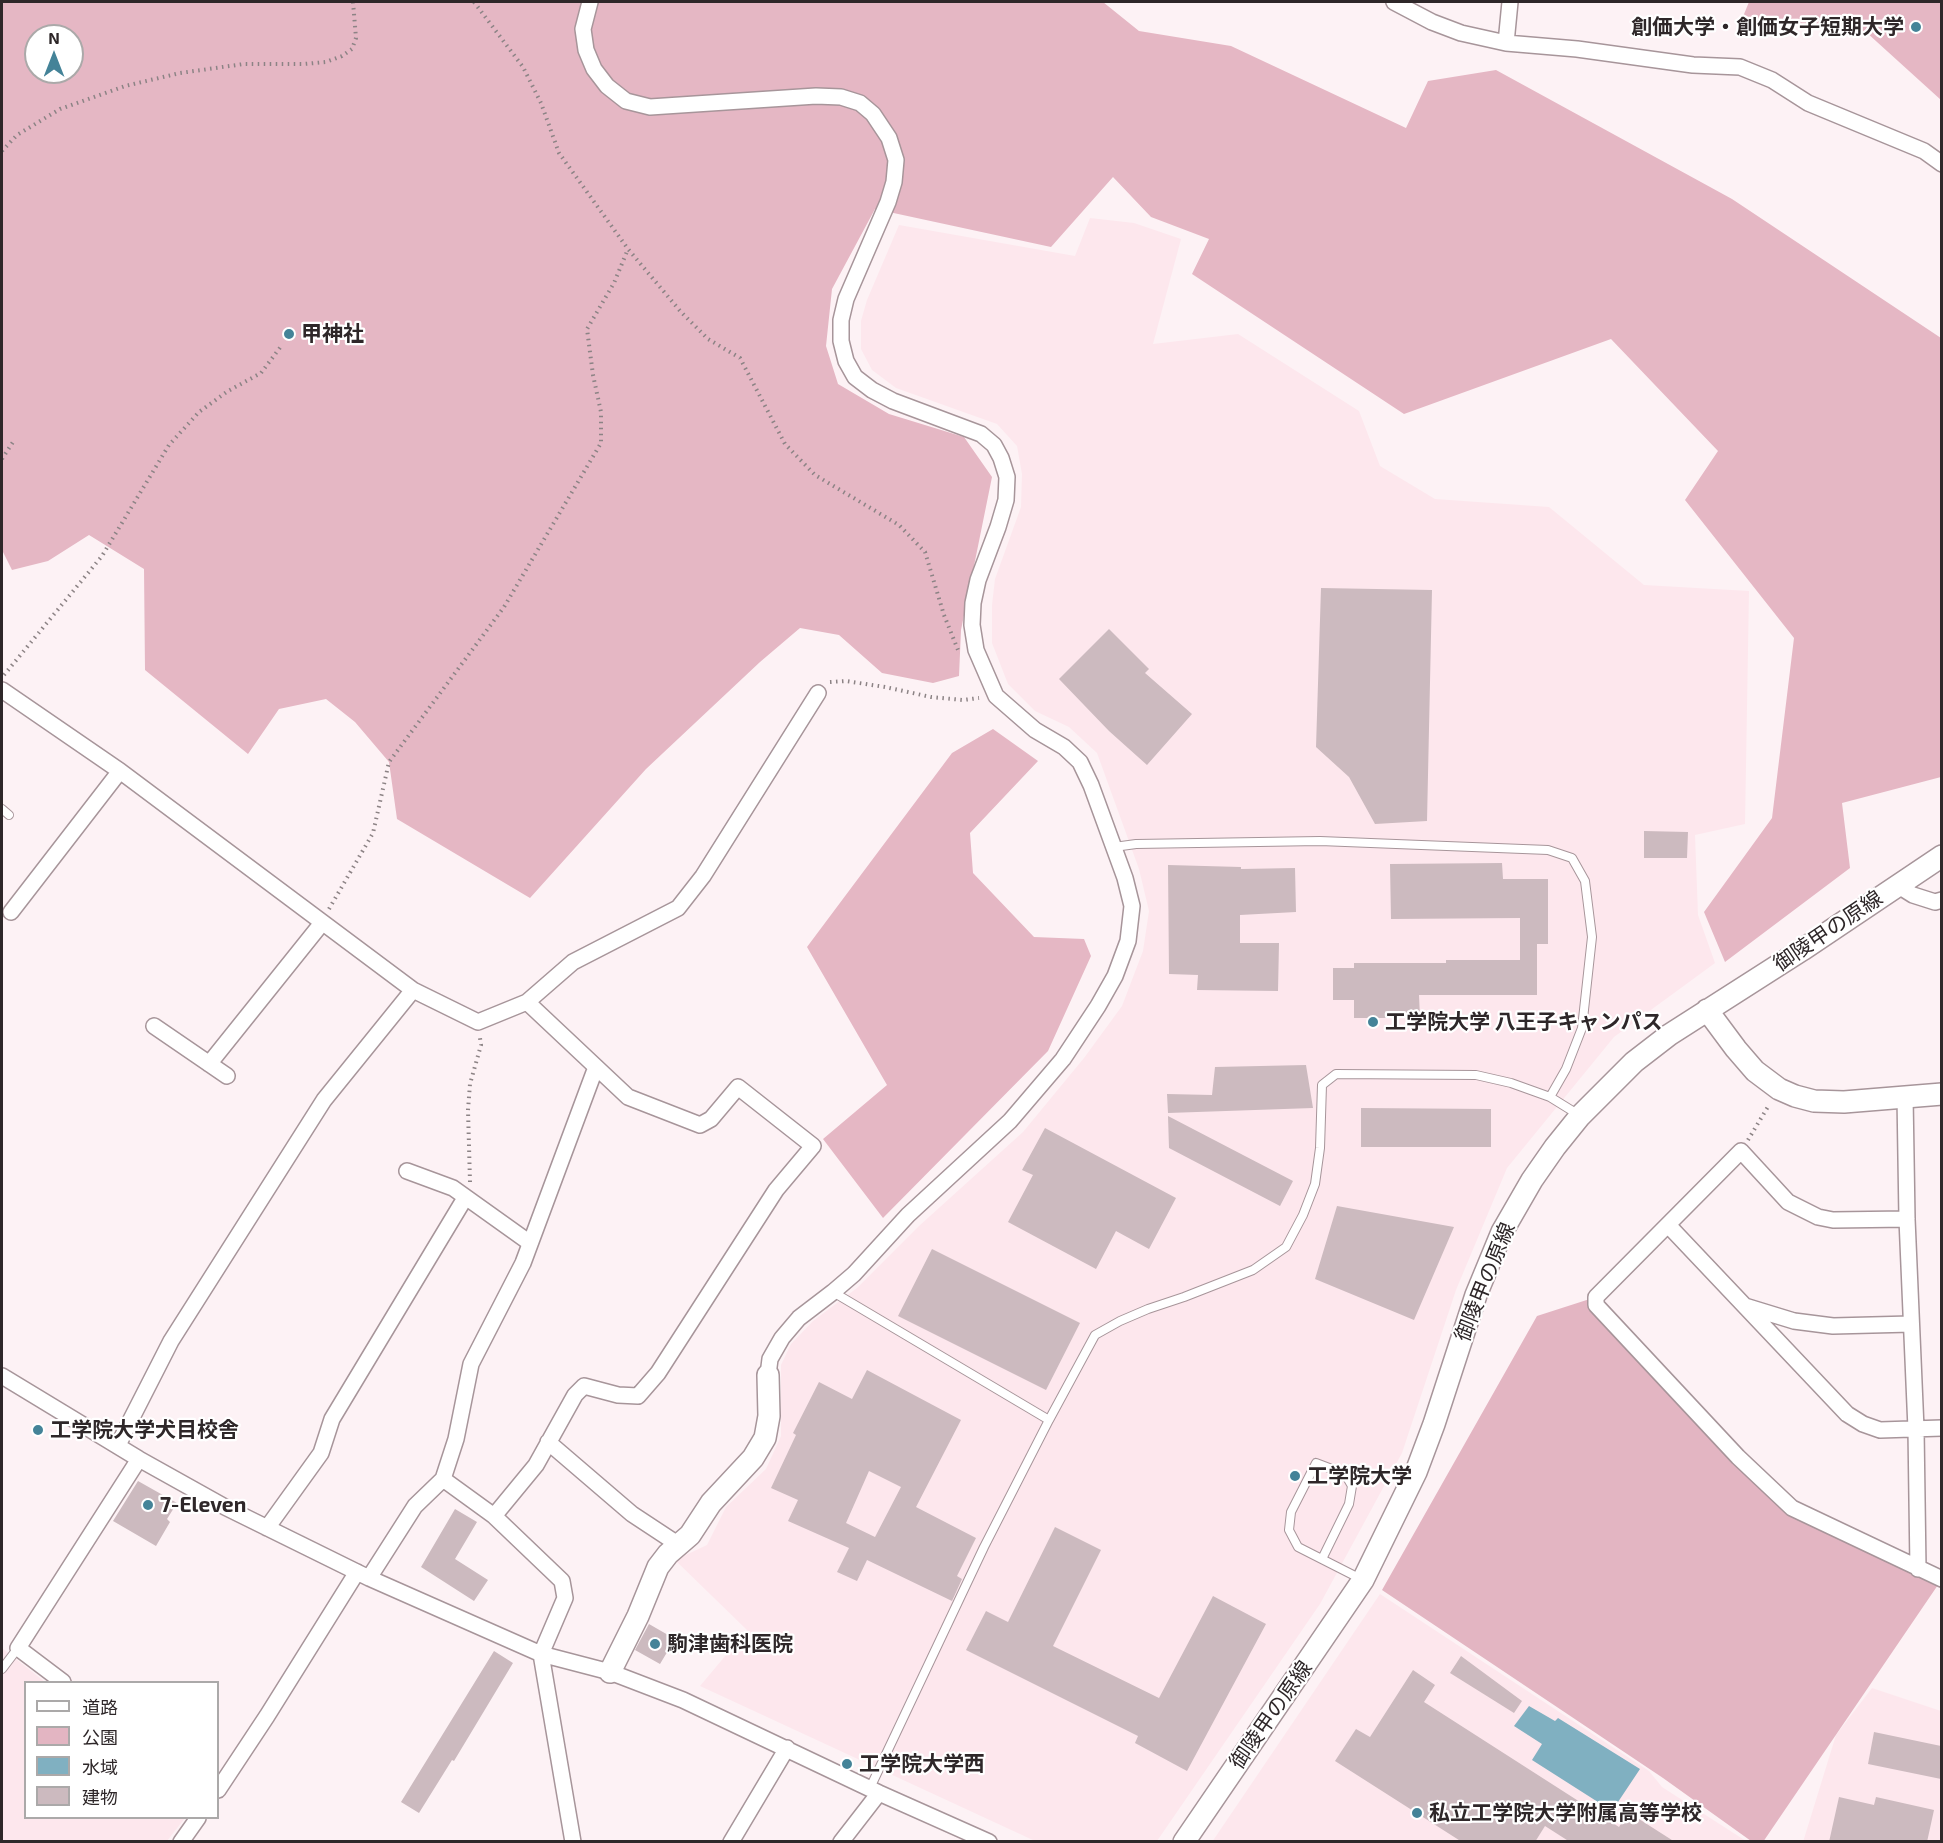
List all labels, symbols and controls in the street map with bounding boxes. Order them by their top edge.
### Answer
place label: 創価大学・創価女子短期大学 [1631,14,1904,40]
marker: 創価大学・創価女子短期大学 [1909,20,1923,34]
north arrow [24,24,84,84]
text: N [48,28,60,47]
place label: 甲神社 [301,321,364,347]
marker: 甲神社 [282,327,296,341]
street label: 御陵甲の原線 [1769,885,1887,977]
place label: 工学院大学 八王子キャンパス [1385,1009,1663,1035]
marker: 工学院大学 八王子キャンパス [1366,1015,1380,1029]
street label: 御陵甲の原線 [1450,1219,1520,1345]
place label: 工学院大学犬目校舎 [50,1417,239,1443]
marker: 工学院大学犬目校舎 [31,1423,45,1437]
place label: 工学院大学 [1307,1463,1412,1489]
marker: 工学院大学 [1288,1469,1302,1483]
place label: 7-Eleven [160,1492,246,1518]
marker: 7-Eleven [141,1498,155,1512]
place label: 駒津歯科医院 [667,1631,793,1657]
marker: 駒津歯科医院 [648,1637,662,1651]
street label: 御陵甲の原線 [1225,1656,1317,1774]
legend [24,1681,219,1819]
text: 道路 [82,1696,118,1718]
text: 公園 [82,1726,118,1748]
place label: 工学院大学西 [859,1751,985,1777]
text: 水域 [82,1756,118,1778]
marker: 工学院大学西 [840,1757,854,1771]
text: 建物 [82,1786,118,1808]
place label: 私立工学院大学附属高等学校 [1429,1800,1702,1826]
marker: 私立工学院大学附属高等学校 [1410,1806,1424,1820]

